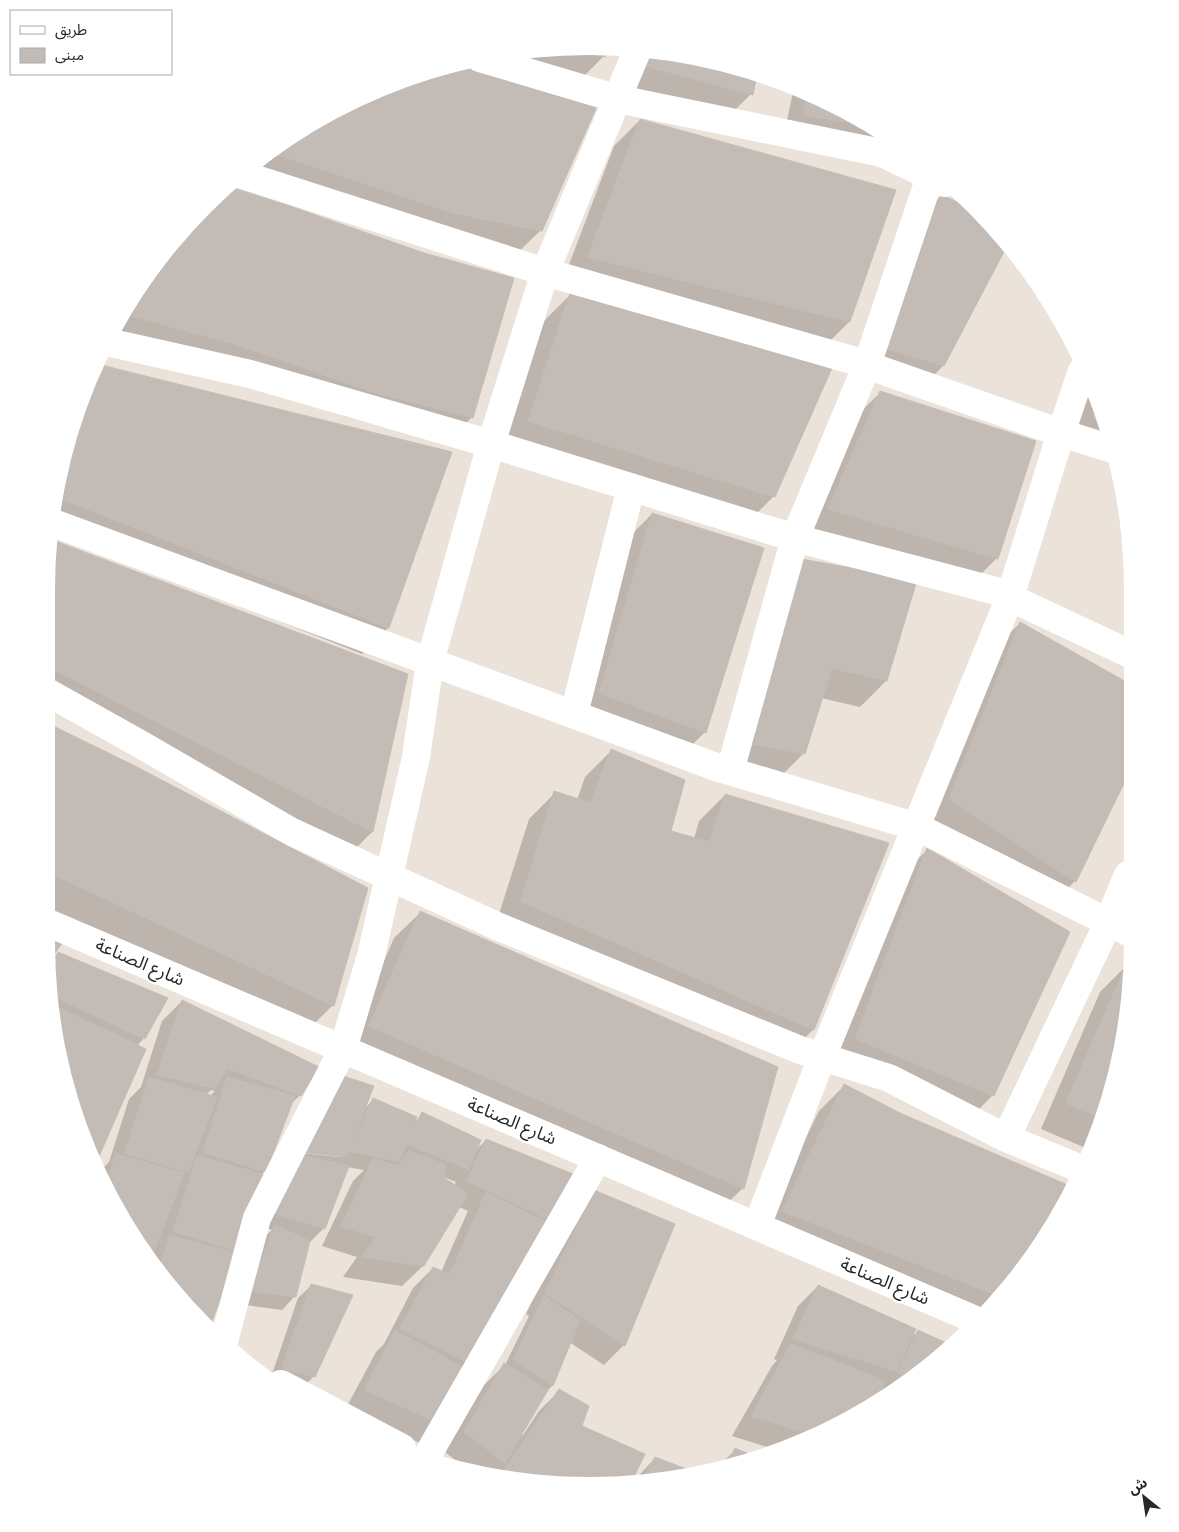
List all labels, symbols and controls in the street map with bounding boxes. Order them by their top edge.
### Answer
legend [10,10,172,75]
text: طريق [55,21,87,40]
text: مبنى [55,46,84,64]
street label: شارع الصناعة [91,933,188,993]
street label: شارع الصناعة [463,1092,560,1152]
street label: شارع الصناعة [836,1252,933,1312]
north arrow [1119,1472,1169,1522]
text: ش [1125,1474,1150,1498]

